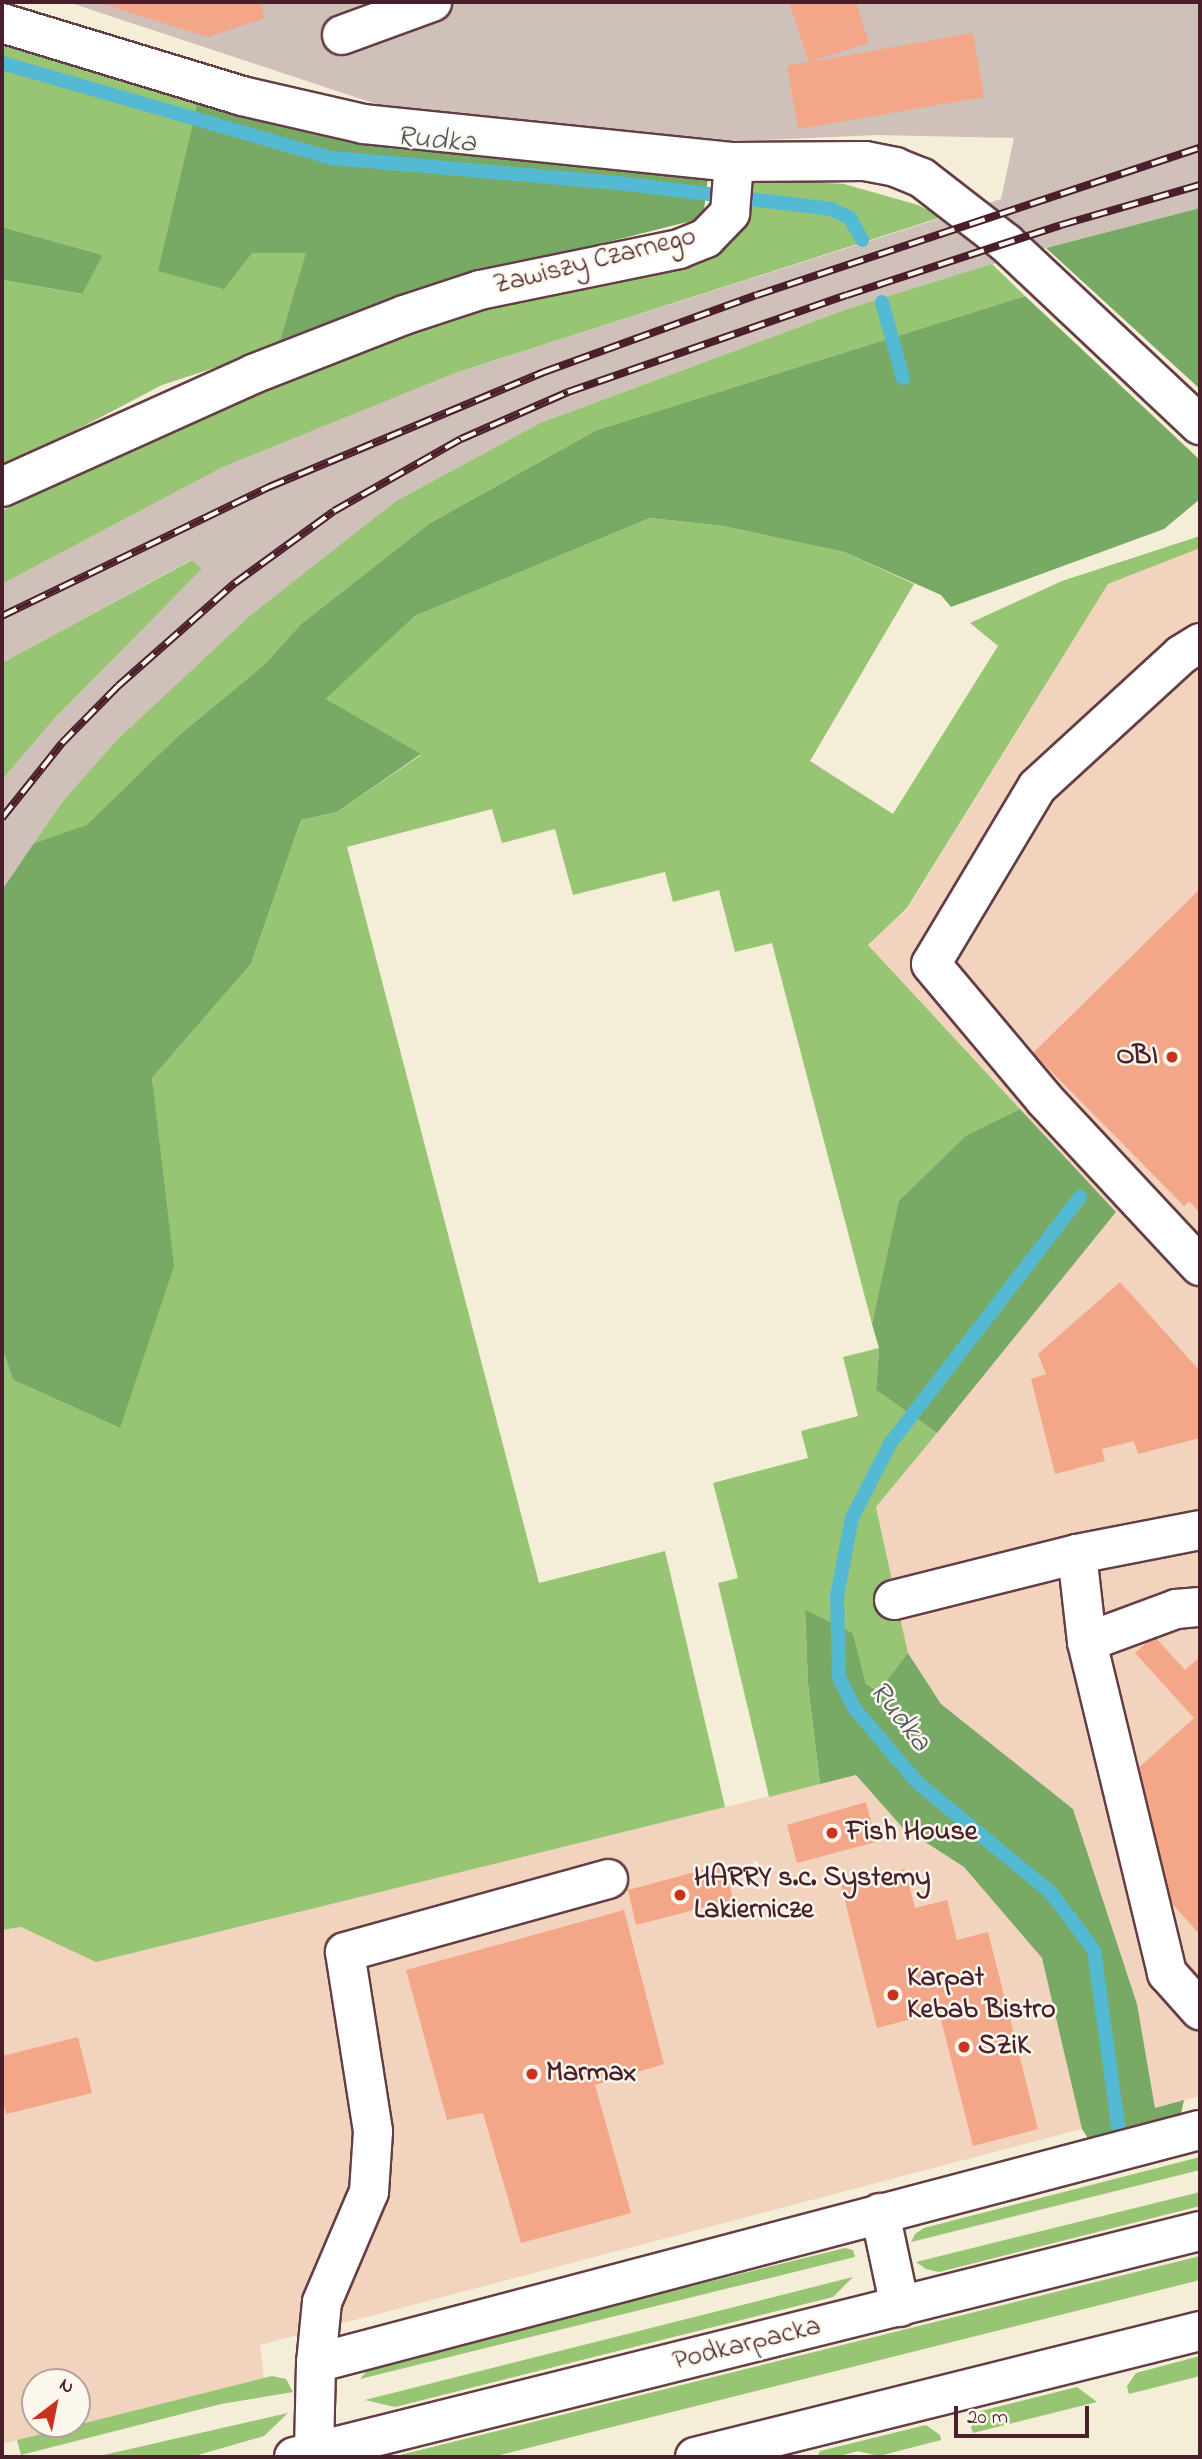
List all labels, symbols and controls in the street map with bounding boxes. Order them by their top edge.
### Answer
water label: Rudka [395,120,477,162]
street label: Zawiszy Czarnego [490,221,700,303]
place label: OBI [1116,1040,1158,1074]
marker: OBI [1164,1049,1180,1065]
water label: Rudka [860,1674,938,1760]
place label: Fish House [846,1816,977,1850]
marker: Fish House [824,1825,840,1841]
place label: HARRY s.c. Systemy Lakiernicze [694,1862,930,1928]
marker: HARRY s.c. Systemy Lakiernicze [672,1887,688,1903]
place label: Karpat Kebab Bistro [907,1962,1056,2028]
marker: Karpat Kebab Bistro [885,1987,901,2003]
place label: SZiK [978,2030,1030,2064]
marker: SZiK [956,2039,972,2055]
place label: Marmax [546,2057,636,2091]
marker: Marmax [524,2066,540,2082]
street label: Podkarpacka [670,2310,824,2380]
north arrow [21,2368,91,2438]
text: N [54,2372,79,2401]
scale bar [957,2392,1092,2436]
text: 20 m [967,2403,1008,2433]

